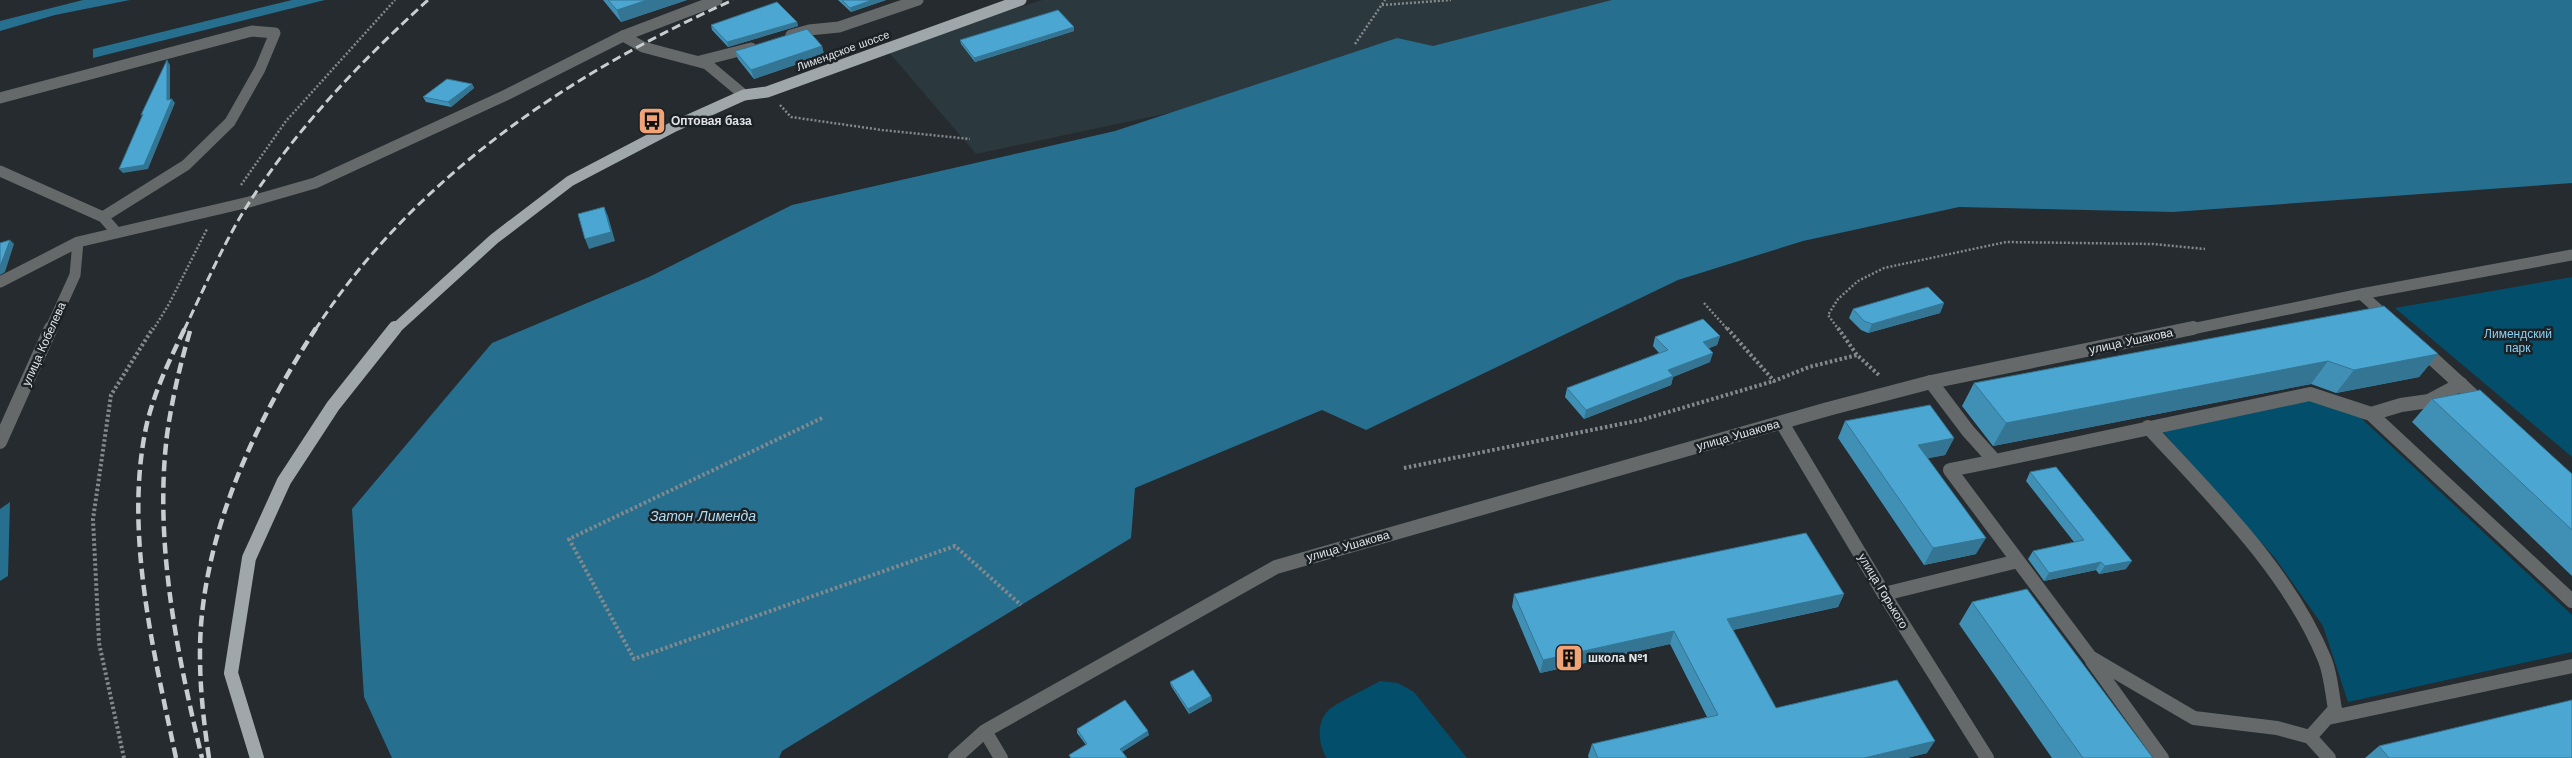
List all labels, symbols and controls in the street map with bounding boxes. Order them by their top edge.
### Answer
street label: Лимендское шоссе [795,28,891,74]
bus stop icon: Оптовая база [637,106,667,136]
place label: Оптовая база [671,114,752,128]
street label: улица Кобелева [19,300,69,388]
street label: улица Ушакова [2088,325,2175,357]
park label: Лимендский парк [2484,327,2552,355]
street label: улица Ушакова [1695,416,1781,454]
water label: Затон Лименда [650,508,756,524]
street label: улица Ушакова [1305,527,1391,565]
street label: улица Горького [1855,551,1911,631]
building icon: школа №1 [1554,643,1584,673]
place label: школа №1 [1588,651,1648,665]

